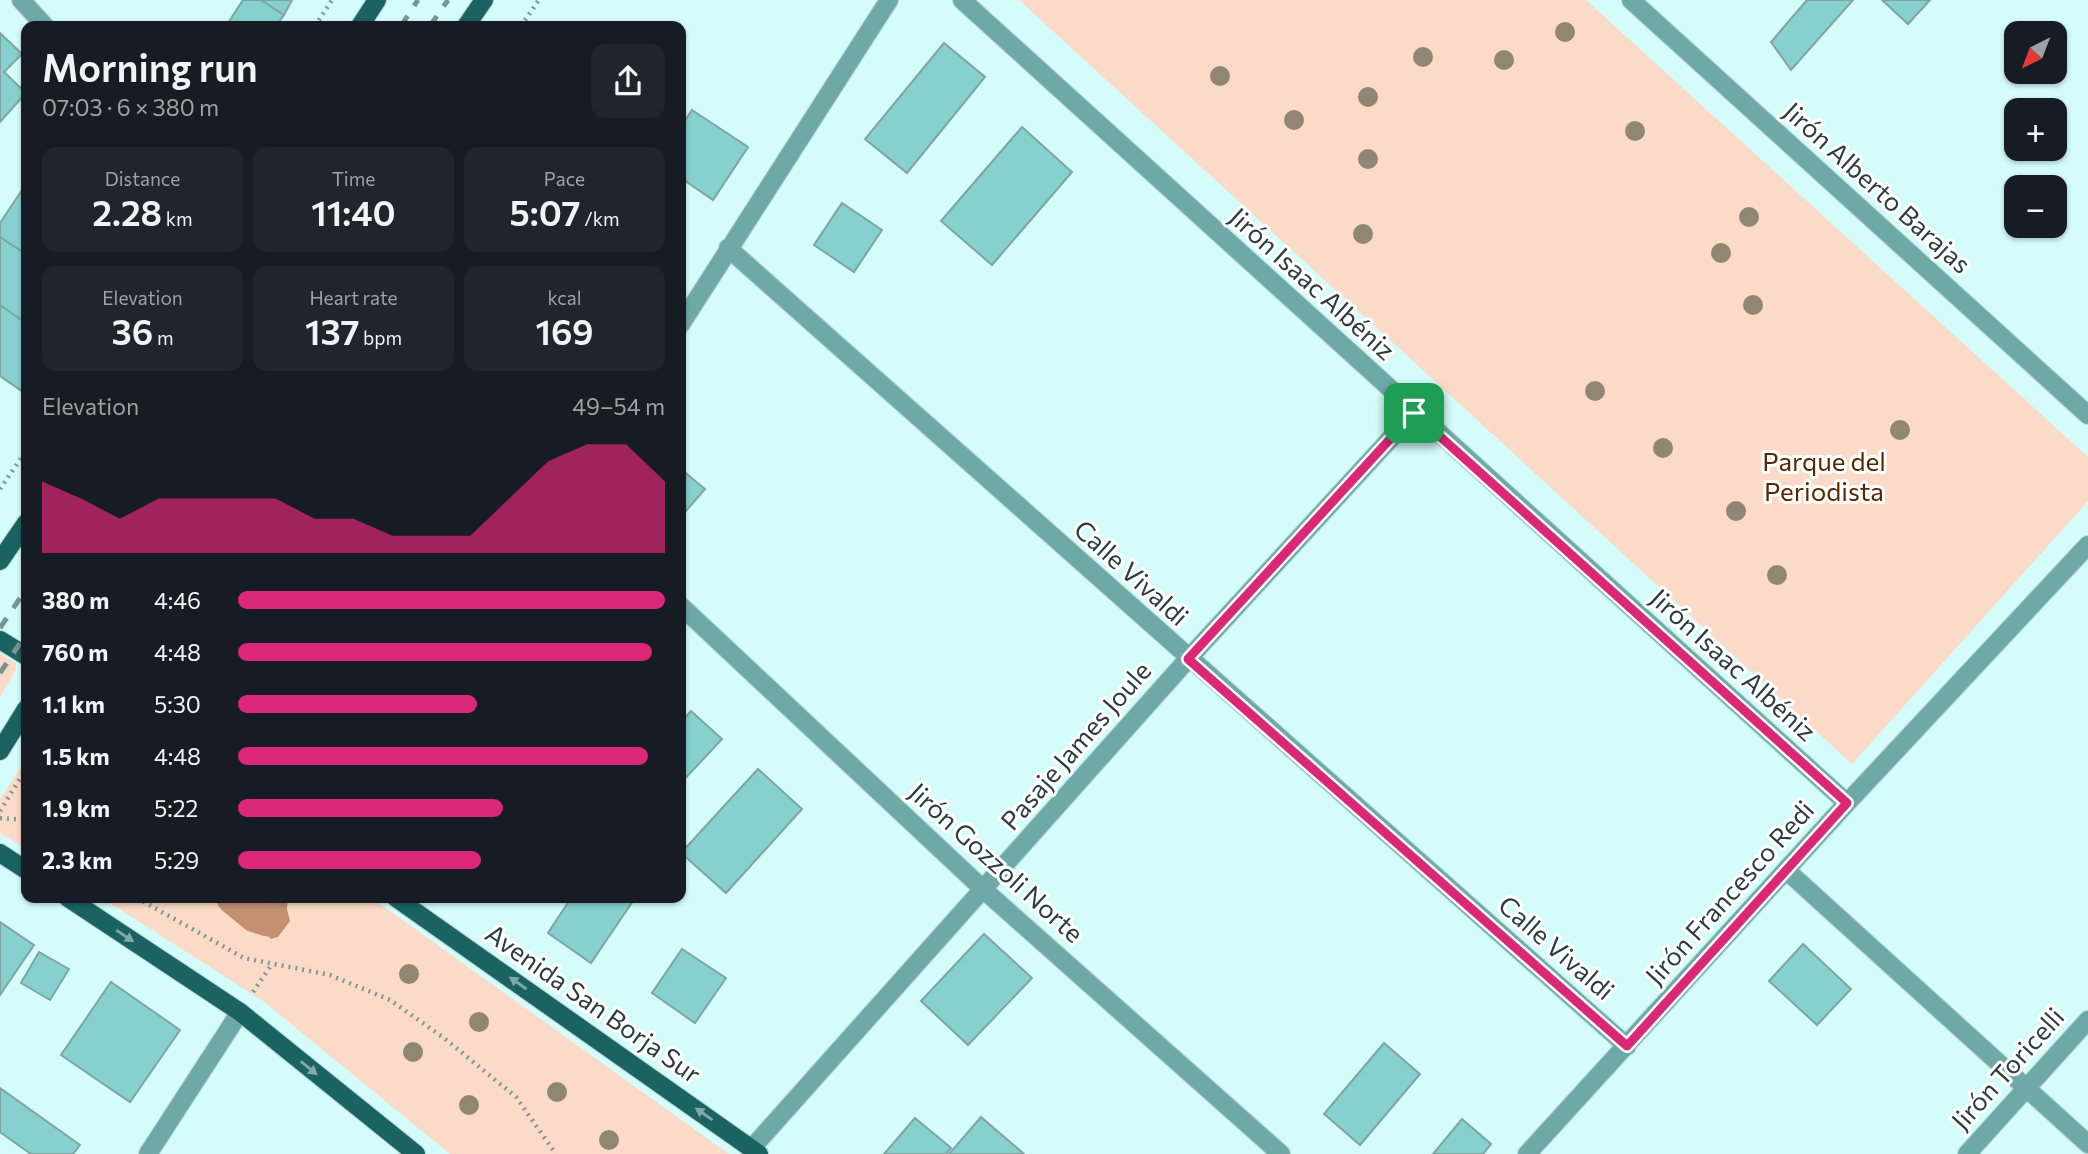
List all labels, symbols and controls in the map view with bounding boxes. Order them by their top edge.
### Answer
north arrow [2004,21,2067,84]
map controls [2004,21,2067,238]
text: Morning run [42,43,258,90]
button: share [591,44,665,118]
text: 07:03 · 6 × 380 m [42,93,219,121]
street label: Jirón Alberto Barajas [1778,95,1978,279]
button: + [2004,98,2067,161]
text: Distance [105,167,180,190]
text: Time [332,167,375,190]
text: Pace [544,167,585,190]
button: − [2004,175,2067,238]
text: 2.28 [92,190,162,233]
text: 11:40 [311,190,396,233]
text: 5:07 [509,190,581,233]
street label: Jirón Isaac Albéniz [1224,200,1402,365]
text: km [162,207,193,230]
text: /km [581,207,620,230]
text: Elevation [102,286,183,309]
text: Heart rate [309,286,398,309]
text: kcal [547,286,582,309]
text: 36 [112,309,153,352]
text: 137 [305,309,359,352]
text: 169 [536,309,593,352]
text: m [153,326,173,349]
text: bpm [359,326,402,349]
pin [1384,383,1444,443]
text: Elevation [42,392,139,420]
text: 49–54 m [572,392,665,420]
icon: arrive [1395,394,1433,432]
park label: Parque del Periodista [1762,445,1886,506]
street label: Calle Vivaldi [1069,513,1195,631]
street label: Jirón Isaac Albéniz [1645,581,1823,746]
text: 380 m [42,586,109,614]
text: 4:46 [154,586,201,614]
text: 760 m [42,638,108,666]
text: 4:48 [154,638,201,666]
street label: Pasaje James Joule [993,654,1156,836]
text: 1.1 km [42,690,105,718]
text: 5:30 [154,690,201,718]
text: 1.5 km [42,742,110,770]
text: 4:48 [154,742,201,770]
street label: Jirón Gozzoli Norte [904,776,1090,948]
text: 1.9 km [42,794,110,822]
text: 5:22 [154,794,198,822]
street label: Jirón Francesco Redi [1638,794,1820,990]
text: 2.3 km [42,846,112,874]
text: 5:29 [154,846,199,874]
street label: Calle Vivaldi [1493,888,1621,1005]
street label: Avenida San Borja Sur [480,917,707,1089]
one-way arrow [115,929,135,942]
one-way arrow [509,976,527,990]
street label: Jirón Toricelli [1944,1001,2070,1135]
one-way arrow [301,1060,318,1075]
one-way arrow [695,1107,713,1121]

